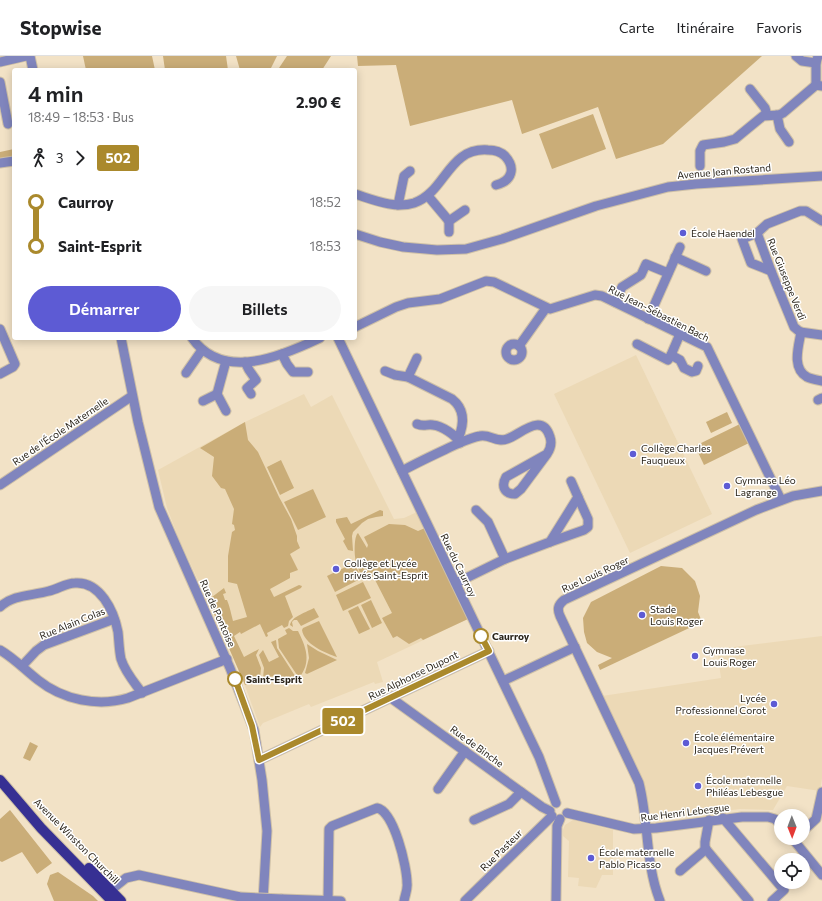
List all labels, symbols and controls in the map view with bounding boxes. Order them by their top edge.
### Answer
text: Stopwise [20,16,101,39]
text: Carte [619,19,654,36]
text: Itinéraire [676,19,734,36]
text: Favoris [756,19,802,36]
text: 4 min [28,80,83,107]
text: 2.90 € [296,93,341,111]
text: 18:49 – 18:53 · Bus [28,109,134,125]
icon: walk [28,147,50,169]
icon: forward [69,147,91,169]
text: 502 [105,149,131,166]
text: 3 [56,150,63,166]
street label: Avenue Jean Rostand [677,161,772,181]
text: Caurroy [58,193,114,211]
text: 18:52 [310,194,341,210]
place label: École Haendel [691,227,755,239]
marker: École Haendel [678,228,688,238]
street label: Rue Giuseppe Verdi [765,236,809,322]
text: Saint-Esprit [58,237,142,255]
text: 18:53 [310,238,341,254]
street label: Rue Jean-Sébastien Bach [607,282,711,344]
button: Démarrer [28,286,181,332]
button: Billets [189,286,341,332]
street label: Rue de l'École Maternelle [10,394,110,468]
place label: Collège Charles Fauqueux [641,442,711,466]
marker: Collège Charles Fauqueux [628,449,638,459]
place label: Gymnase Léo Lagrange [735,474,796,498]
marker: Gymnase Léo Lagrange [722,481,732,491]
street label: Rue du Caurroy [438,531,480,599]
street label: Rue Louis Roger [560,553,630,595]
place label: Collège et Lycée privés Saint-Esprit [344,557,428,581]
marker: Collège et Lycée privés Saint-Esprit [331,564,341,574]
street label: Rue de Pontoise [198,577,238,649]
place label: Stade Louis Roger [650,603,703,627]
street label: Rue Alain Colas [38,604,107,642]
marker: Stade Louis Roger [637,610,647,620]
marker: Caurroy [473,628,489,644]
place label: Caurroy [492,630,530,642]
place label: Gymnase Louis Roger [703,644,756,668]
street label: Rue Alphonse Dupont [366,648,460,702]
marker: Gymnase Louis Roger [690,651,700,661]
marker: Saint-Esprit [227,671,243,687]
place label: Saint-Esprit [246,673,302,685]
place label: Lycée Professionnel Corot [676,692,766,716]
marker: Lycée Professionnel Corot [769,699,779,709]
line badge: 502 [320,708,366,734]
text: 502 [330,712,356,729]
street label: Rue de Binche [448,723,506,769]
place label: École élémentaire Jacques Prévert [694,731,774,755]
marker: École élémentaire Jacques Prévert [681,738,691,748]
place label: École maternelle Philéas Lebesgue [706,774,783,798]
marker: École maternelle Philéas Lebesgue [693,781,703,791]
street label: Avenue Winston Churchill [32,796,122,886]
street label: Rue Henri Lebesgue [640,801,730,823]
north arrow [774,809,810,845]
map controls [774,809,810,889]
street label: Rue Pasteur [478,827,524,873]
place label: École maternelle Pablo Picasso [599,846,674,870]
marker: École maternelle Pablo Picasso [586,853,596,863]
button: locate [774,853,810,889]

